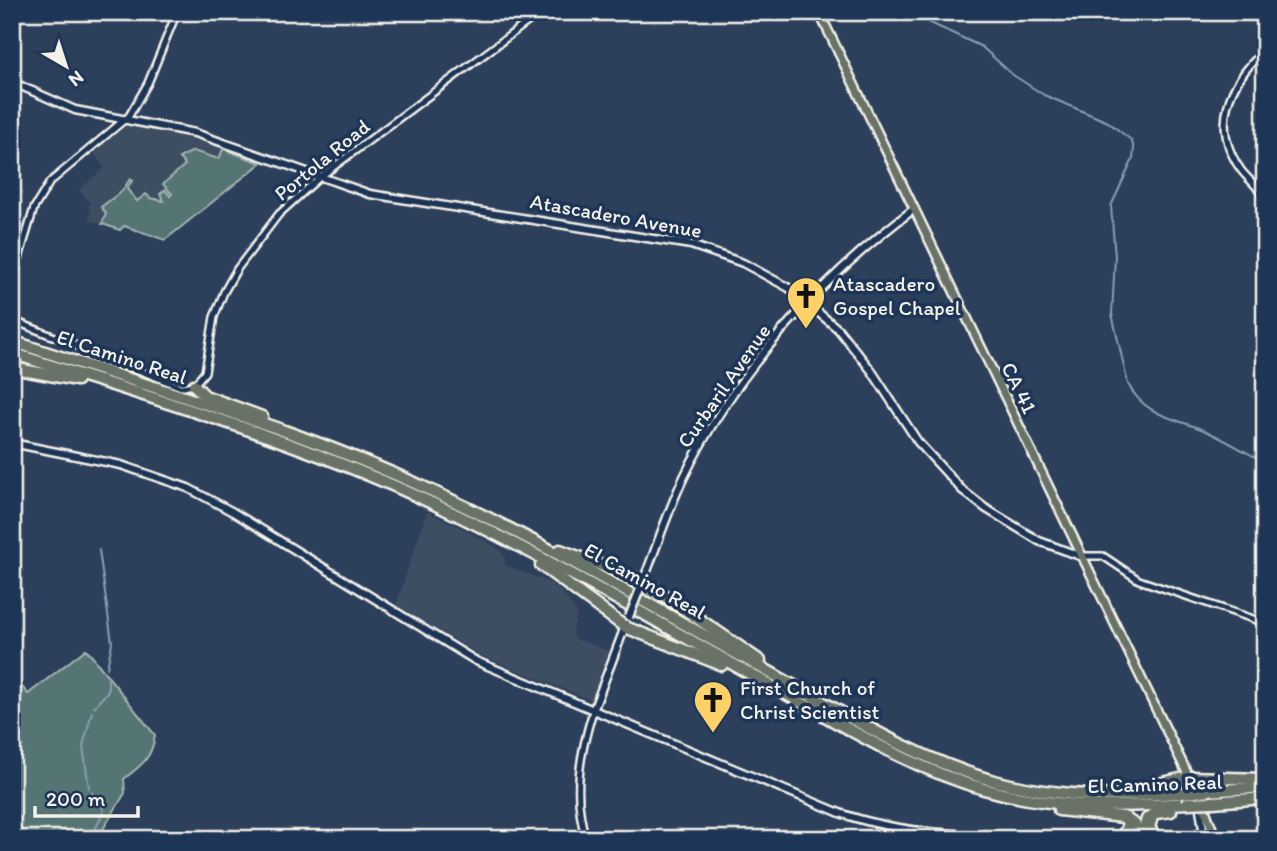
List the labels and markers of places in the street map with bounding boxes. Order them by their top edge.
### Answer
place label: Atascadero Gospel Chapel [833,271,961,320]
church icon: Atascadero Gospel Chapel [785,275,827,330]
place label: First Church of Christ Scientist [740,675,880,724]
church icon: First Church of Christ Scientist [692,679,734,734]

